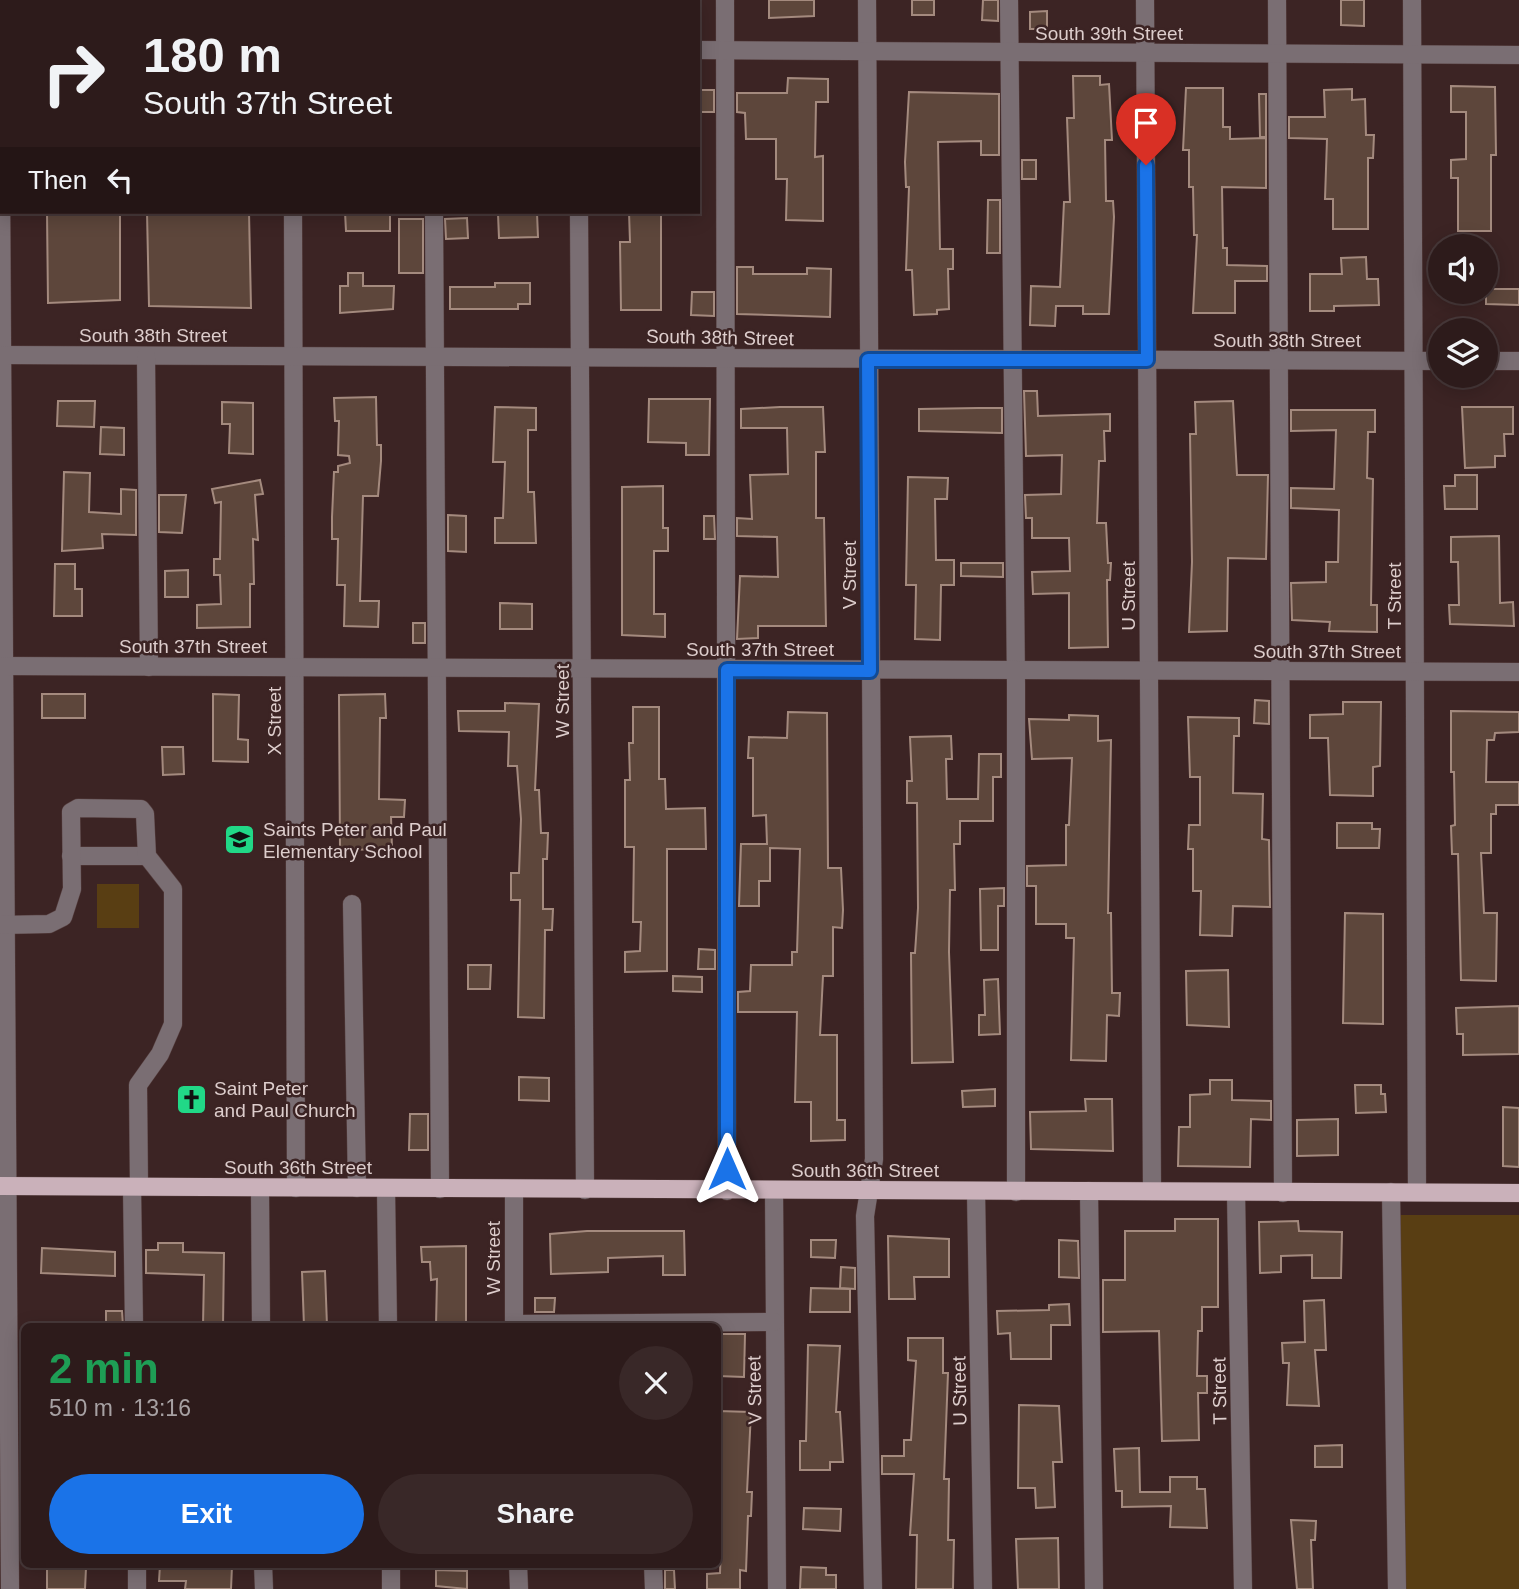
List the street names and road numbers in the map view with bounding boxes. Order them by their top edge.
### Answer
street label: South 39th Street [1035,23,1184,44]
street label: South 38th Street [79,325,228,346]
street label: South 38th Street [646,326,795,349]
street label: South 38th Street [1213,330,1362,351]
street label: V Street [839,540,860,609]
street label: U Street [1118,560,1139,631]
street label: T Street [1384,562,1405,630]
street label: South 37th Street [119,636,268,657]
street label: South 37th Street [686,639,835,660]
street label: South 37th Street [1253,641,1402,662]
street label: W Street [552,663,573,738]
street label: X Street [264,686,285,755]
street label: South 36th Street [224,1157,373,1178]
street label: South 36th Street [791,1160,940,1181]
street label: W Street [483,1220,504,1295]
street label: V Street [743,1355,766,1424]
street label: U Street [948,1355,971,1426]
street label: T Street [1208,1356,1231,1425]

